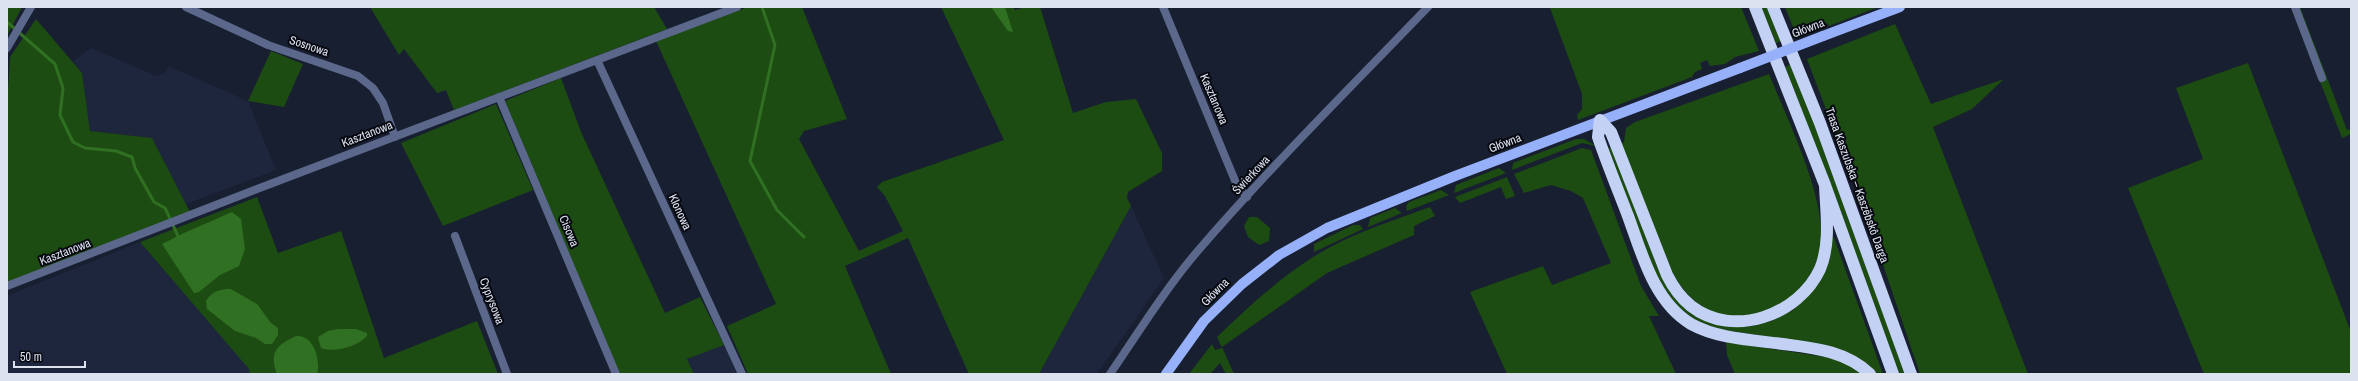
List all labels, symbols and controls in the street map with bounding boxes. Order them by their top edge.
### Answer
street label: Główna [1790,14,1827,41]
street label: Sosnowa [287,32,331,60]
street label: Kasztanowa [1196,71,1232,127]
street label: Trasa Kaszubska – Kaszëbskô Darga [1821,105,1893,265]
street label: Kasztanowa [339,117,395,151]
street label: Główna [1487,129,1524,156]
street label: Świerkowa [1229,152,1274,198]
street label: Klonowa [665,192,695,233]
street label: Cisowa [555,213,583,250]
street label: Kasztanowa [37,235,93,269]
street label: Główna [1198,274,1233,309]
street label: Cyprysowa [476,275,508,327]
scale bar [14,343,85,369]
text: 50 m [20,349,42,365]

